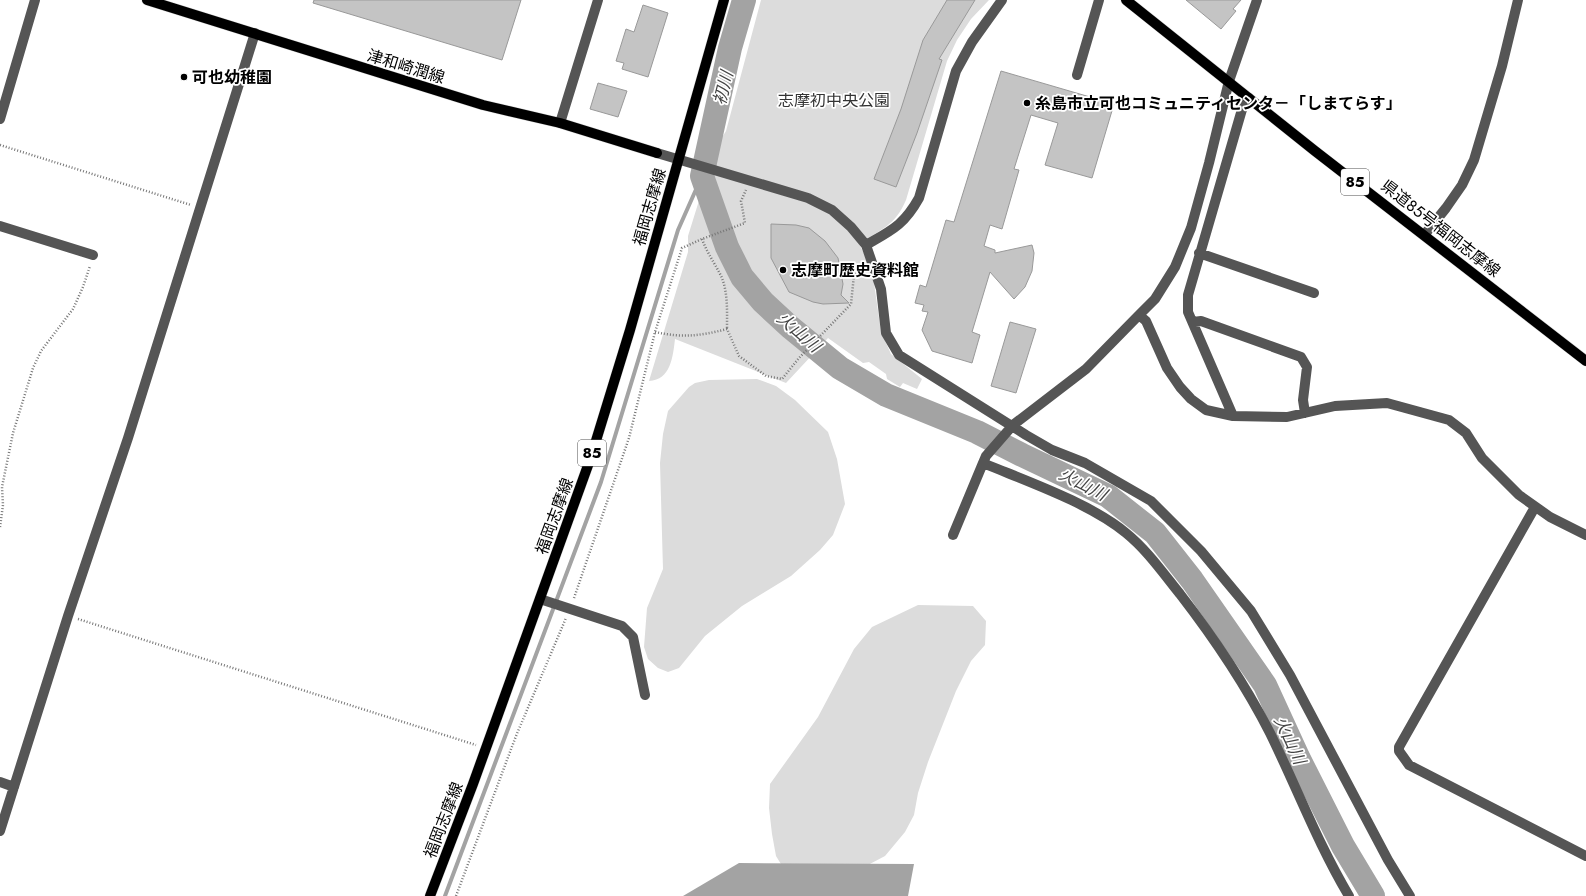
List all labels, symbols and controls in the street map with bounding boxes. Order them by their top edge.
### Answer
street label: 津和崎潤線 [364,44,447,89]
place label: 可也幼稚園 [192,66,272,89]
water label: 初川 [707,67,739,107]
marker: 可也幼稚園 [179,72,189,82]
park label: 志摩初中央公園 [778,89,890,112]
place label: 糸島市立可也コミュニティセンタ－「しまてらす」 [1035,92,1402,115]
marker: 糸島市立可也コミュニティセンタ－「しまてらす」 [1022,98,1032,108]
street label: 福岡志摩線 [627,166,672,249]
road number: 85 [1341,169,1369,195]
street label: 県道85号福岡志摩線 [1376,174,1505,282]
place label: 志摩町歴史資料館 [791,259,919,282]
marker: 志摩町歴史資料館 [778,265,788,275]
water label: 火山川 [772,306,828,359]
road number: 85 [578,440,606,466]
water label: 火山川 [1055,462,1113,507]
street label: 福岡志摩線 [530,475,579,558]
water label: 火山川 [1268,712,1312,770]
street label: 福岡志摩線 [418,779,469,862]

